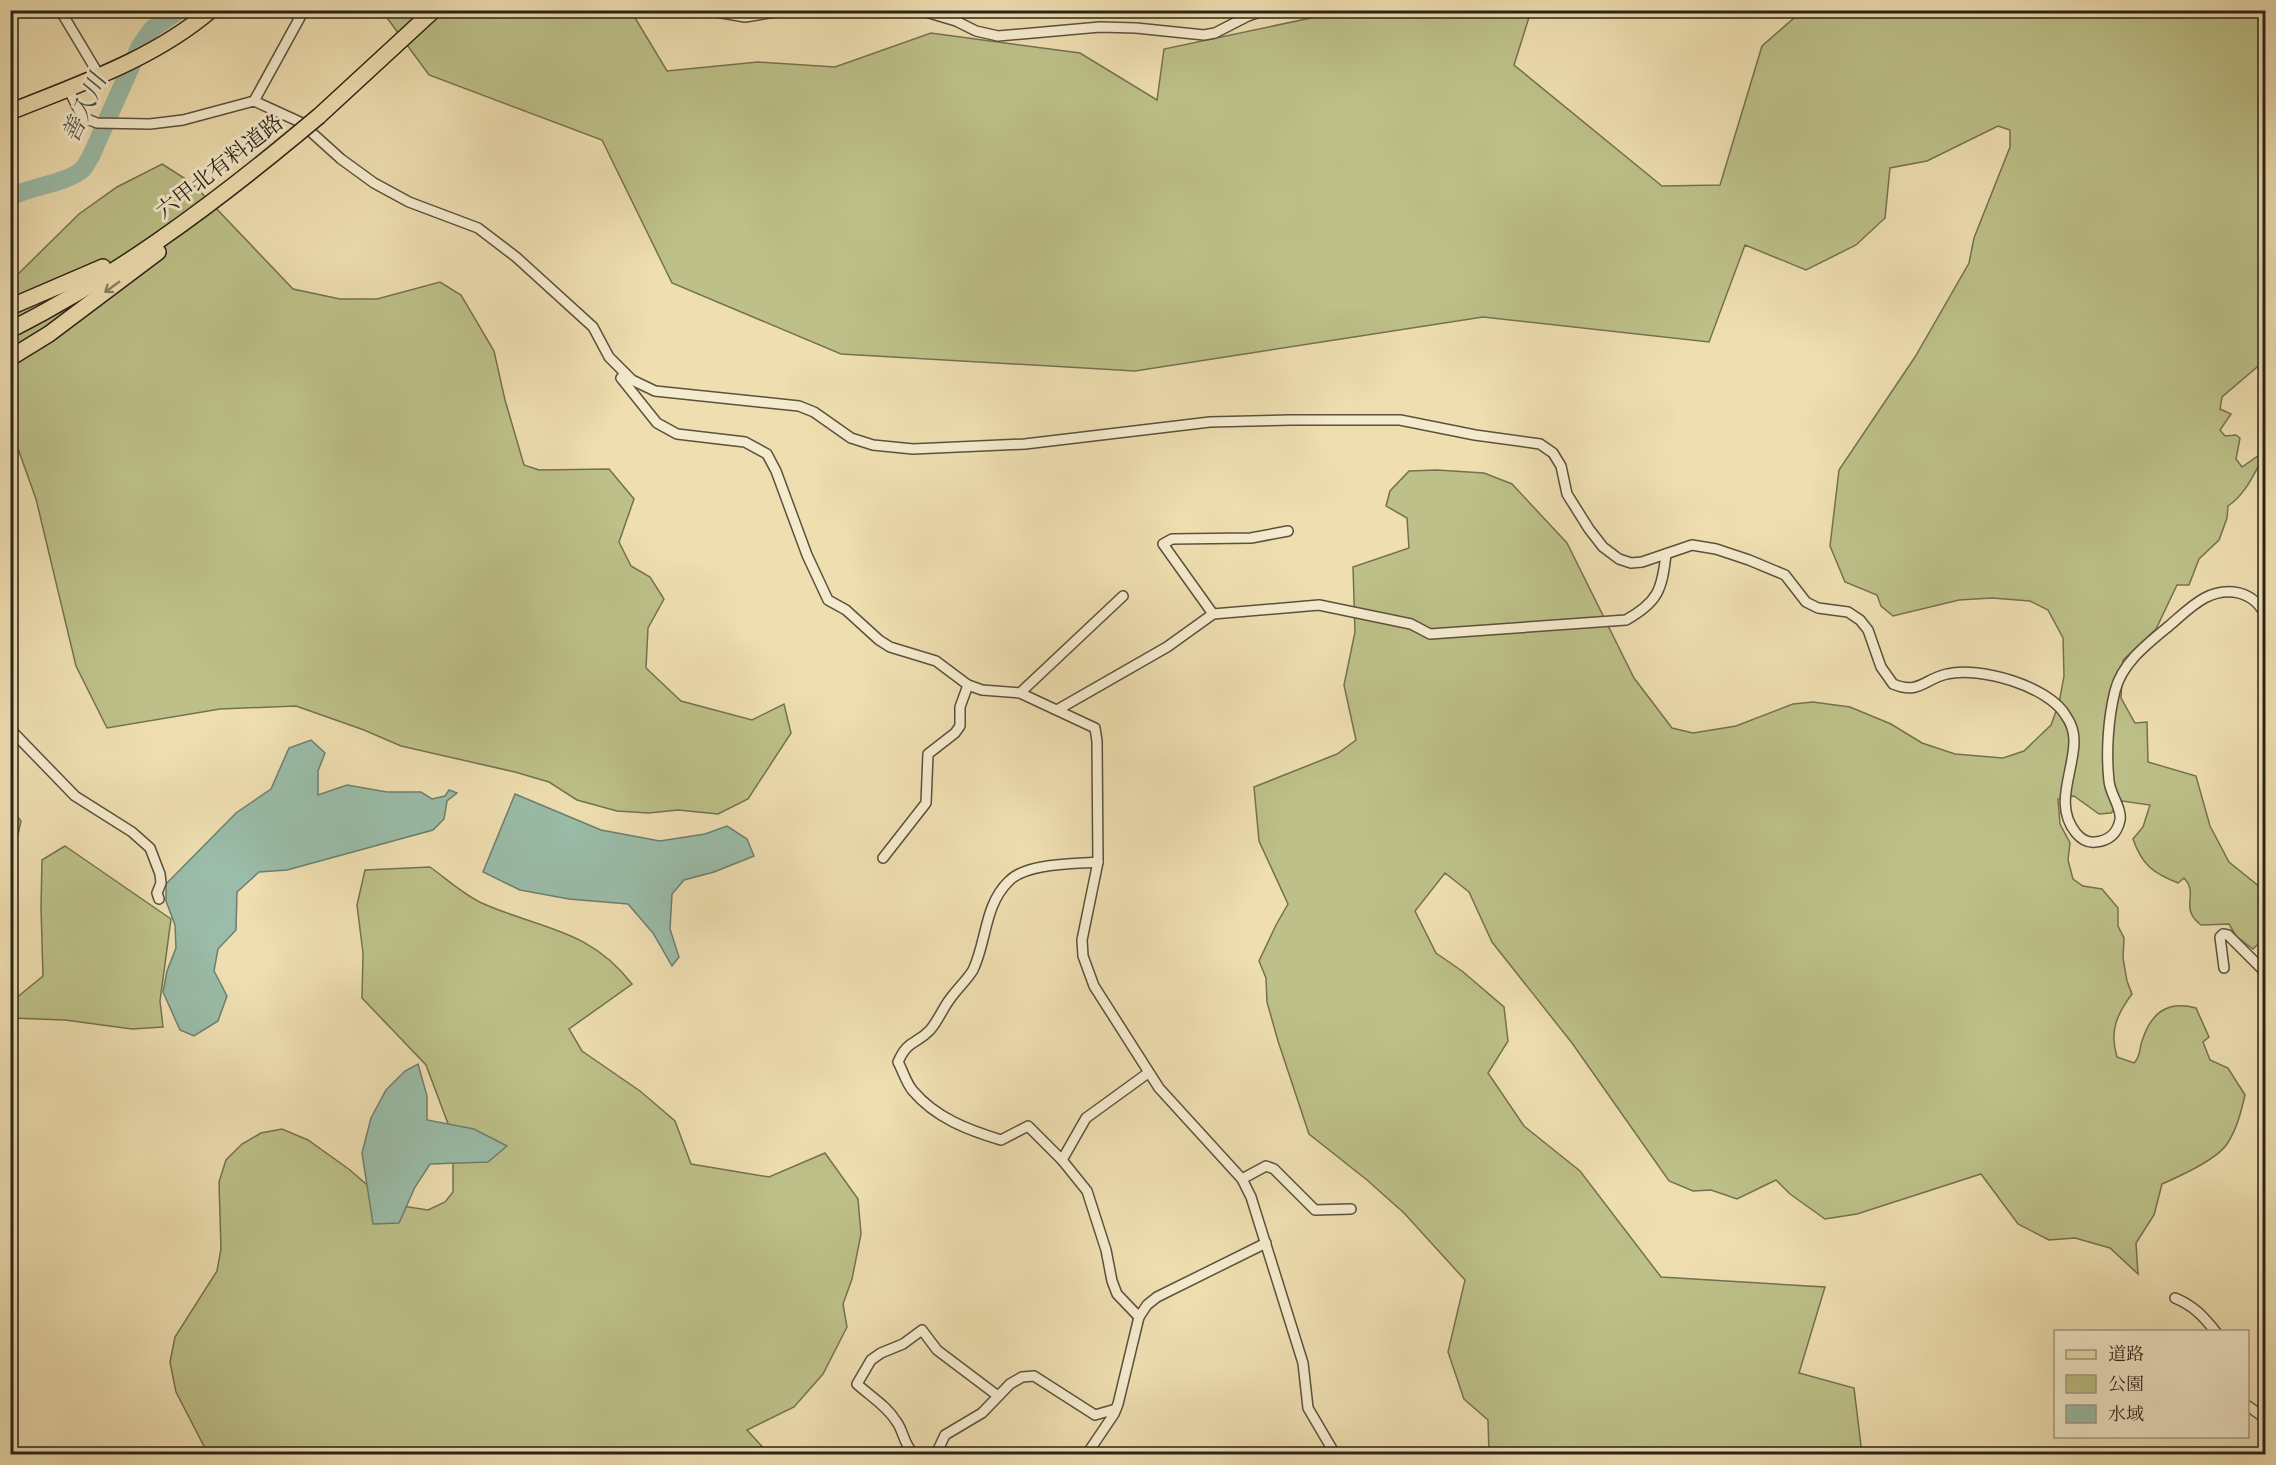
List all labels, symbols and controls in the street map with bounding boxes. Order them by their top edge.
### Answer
water label: 善入川 [56,67,115,147]
street label: 六甲北有料道路 [151,109,289,225]
one-way arrow [104,281,120,294]
legend [2054,1330,2249,1438]
text: 道路 [2108,1344,2144,1366]
text: 公園 [2108,1374,2144,1396]
text: 水域 [2108,1404,2144,1426]

